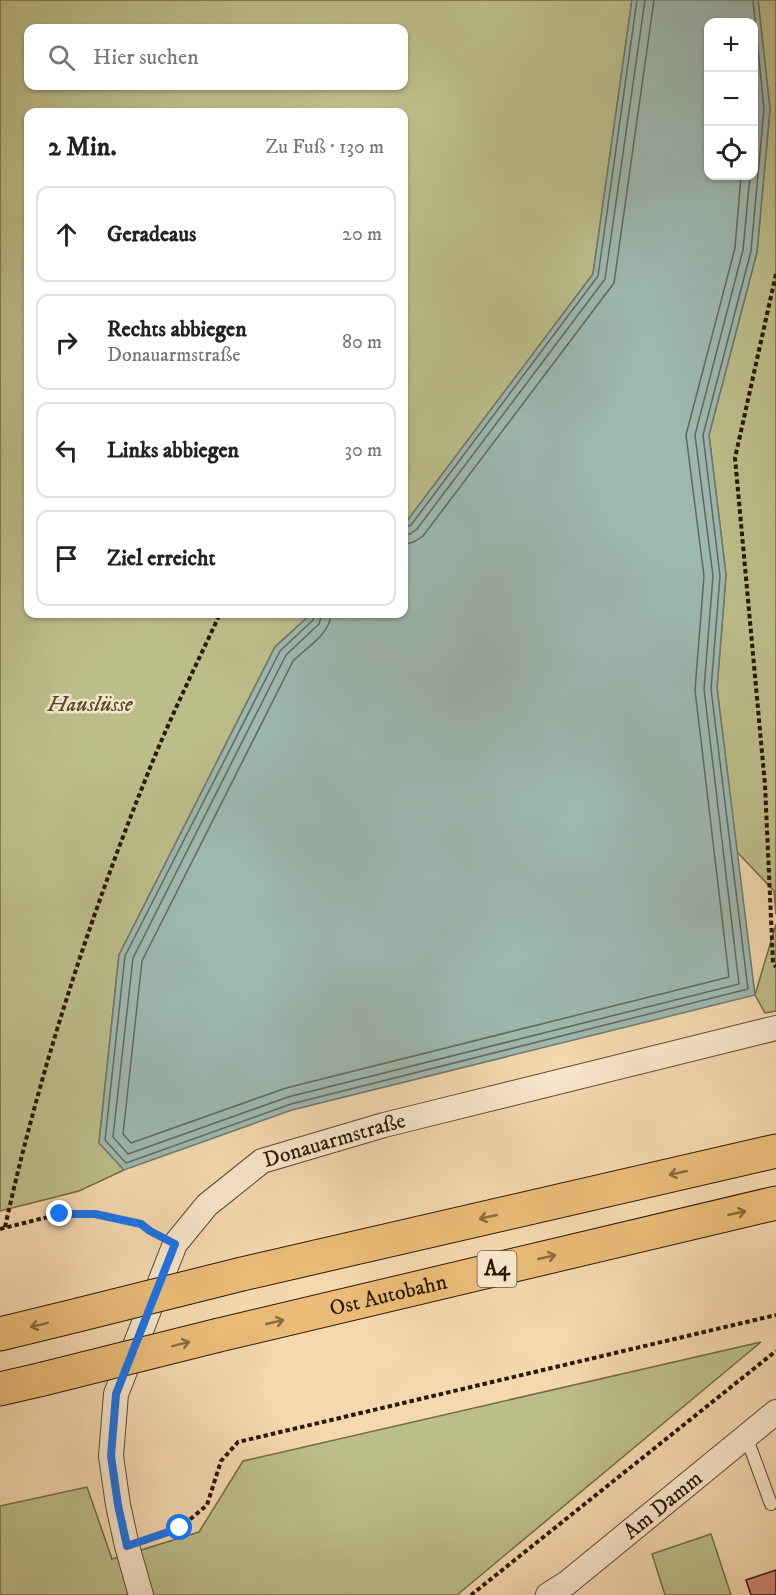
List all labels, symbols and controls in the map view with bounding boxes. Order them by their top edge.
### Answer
map controls [704,18,758,180]
button: + [704,18,758,72]
search box [24,24,408,90]
icon: search [45,41,78,74]
text: Hier suchen [93,44,199,71]
button: − [704,72,758,126]
button: locate [704,126,758,180]
text: 2 Min. [48,131,117,164]
text: Zu Fuß · 130 m [265,135,384,160]
icon: ahead [50,218,83,251]
text: Geradeaus [107,221,196,248]
text: 20 m [342,222,382,247]
text: Rechts abbiegen [107,316,247,343]
icon: right [50,326,83,359]
text: 80 m [342,330,382,355]
text: Donauarmstraße [107,343,241,368]
icon: left [50,434,83,467]
text: Links abbiegen [107,437,239,464]
text: 30 m [344,438,382,463]
icon: arrive [50,542,83,575]
text: Ziel erreicht [107,545,215,572]
park label: Hauslüsse [47,691,133,718]
street label: Donauarmstraße [260,1107,408,1173]
one-way arrow [669,1168,688,1180]
route end [46,1200,72,1226]
one-way arrow [727,1206,746,1218]
one-way arrow [479,1212,498,1223]
road number: A4 [478,1251,516,1287]
one-way arrow [537,1251,556,1263]
street label: Ost Autobahn [327,1268,450,1322]
one-way arrow [266,1315,285,1327]
one-way arrow [30,1319,49,1331]
one-way arrow [171,1338,190,1350]
street label: Am Damm [618,1465,708,1545]
route start [166,1514,192,1540]

